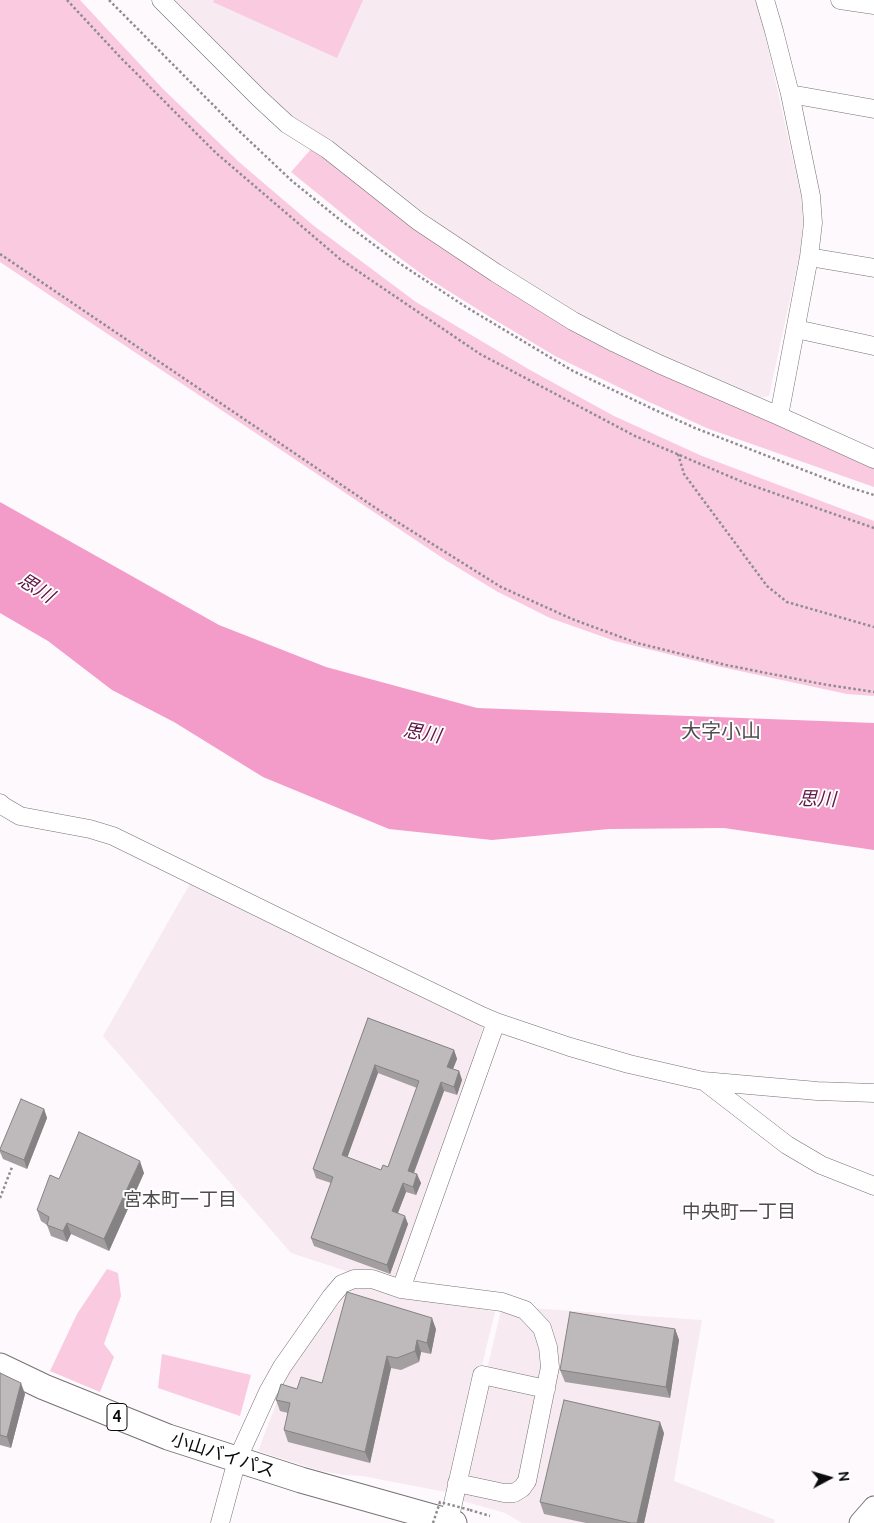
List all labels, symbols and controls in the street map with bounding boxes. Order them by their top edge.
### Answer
water label: 思川 [14,568,58,608]
water label: 思川 [401,718,443,748]
district label: 大字小山 [681,719,761,743]
water label: 思川 [798,787,836,811]
district label: 宮本町一丁目 [123,1189,237,1211]
district label: 中央町一丁目 [682,1201,796,1223]
road number: 4 [107,1404,127,1430]
street label: 小山バイパス [168,1428,278,1482]
north arrow [804,1453,854,1503]
text: N [835,1470,852,1482]

